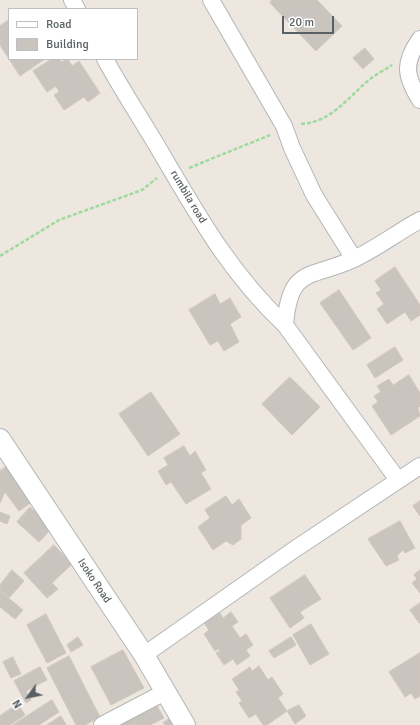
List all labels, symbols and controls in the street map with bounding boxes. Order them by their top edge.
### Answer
legend [8,8,138,60]
scale bar [284,8,336,34]
text: 20 m [289,15,314,30]
text: Road [46,17,72,32]
text: Building [46,37,89,52]
street label: rumbila road [167,168,209,226]
street label: Isoko Road [74,556,114,606]
north arrow [8,677,48,717]
text: N [10,697,25,711]

